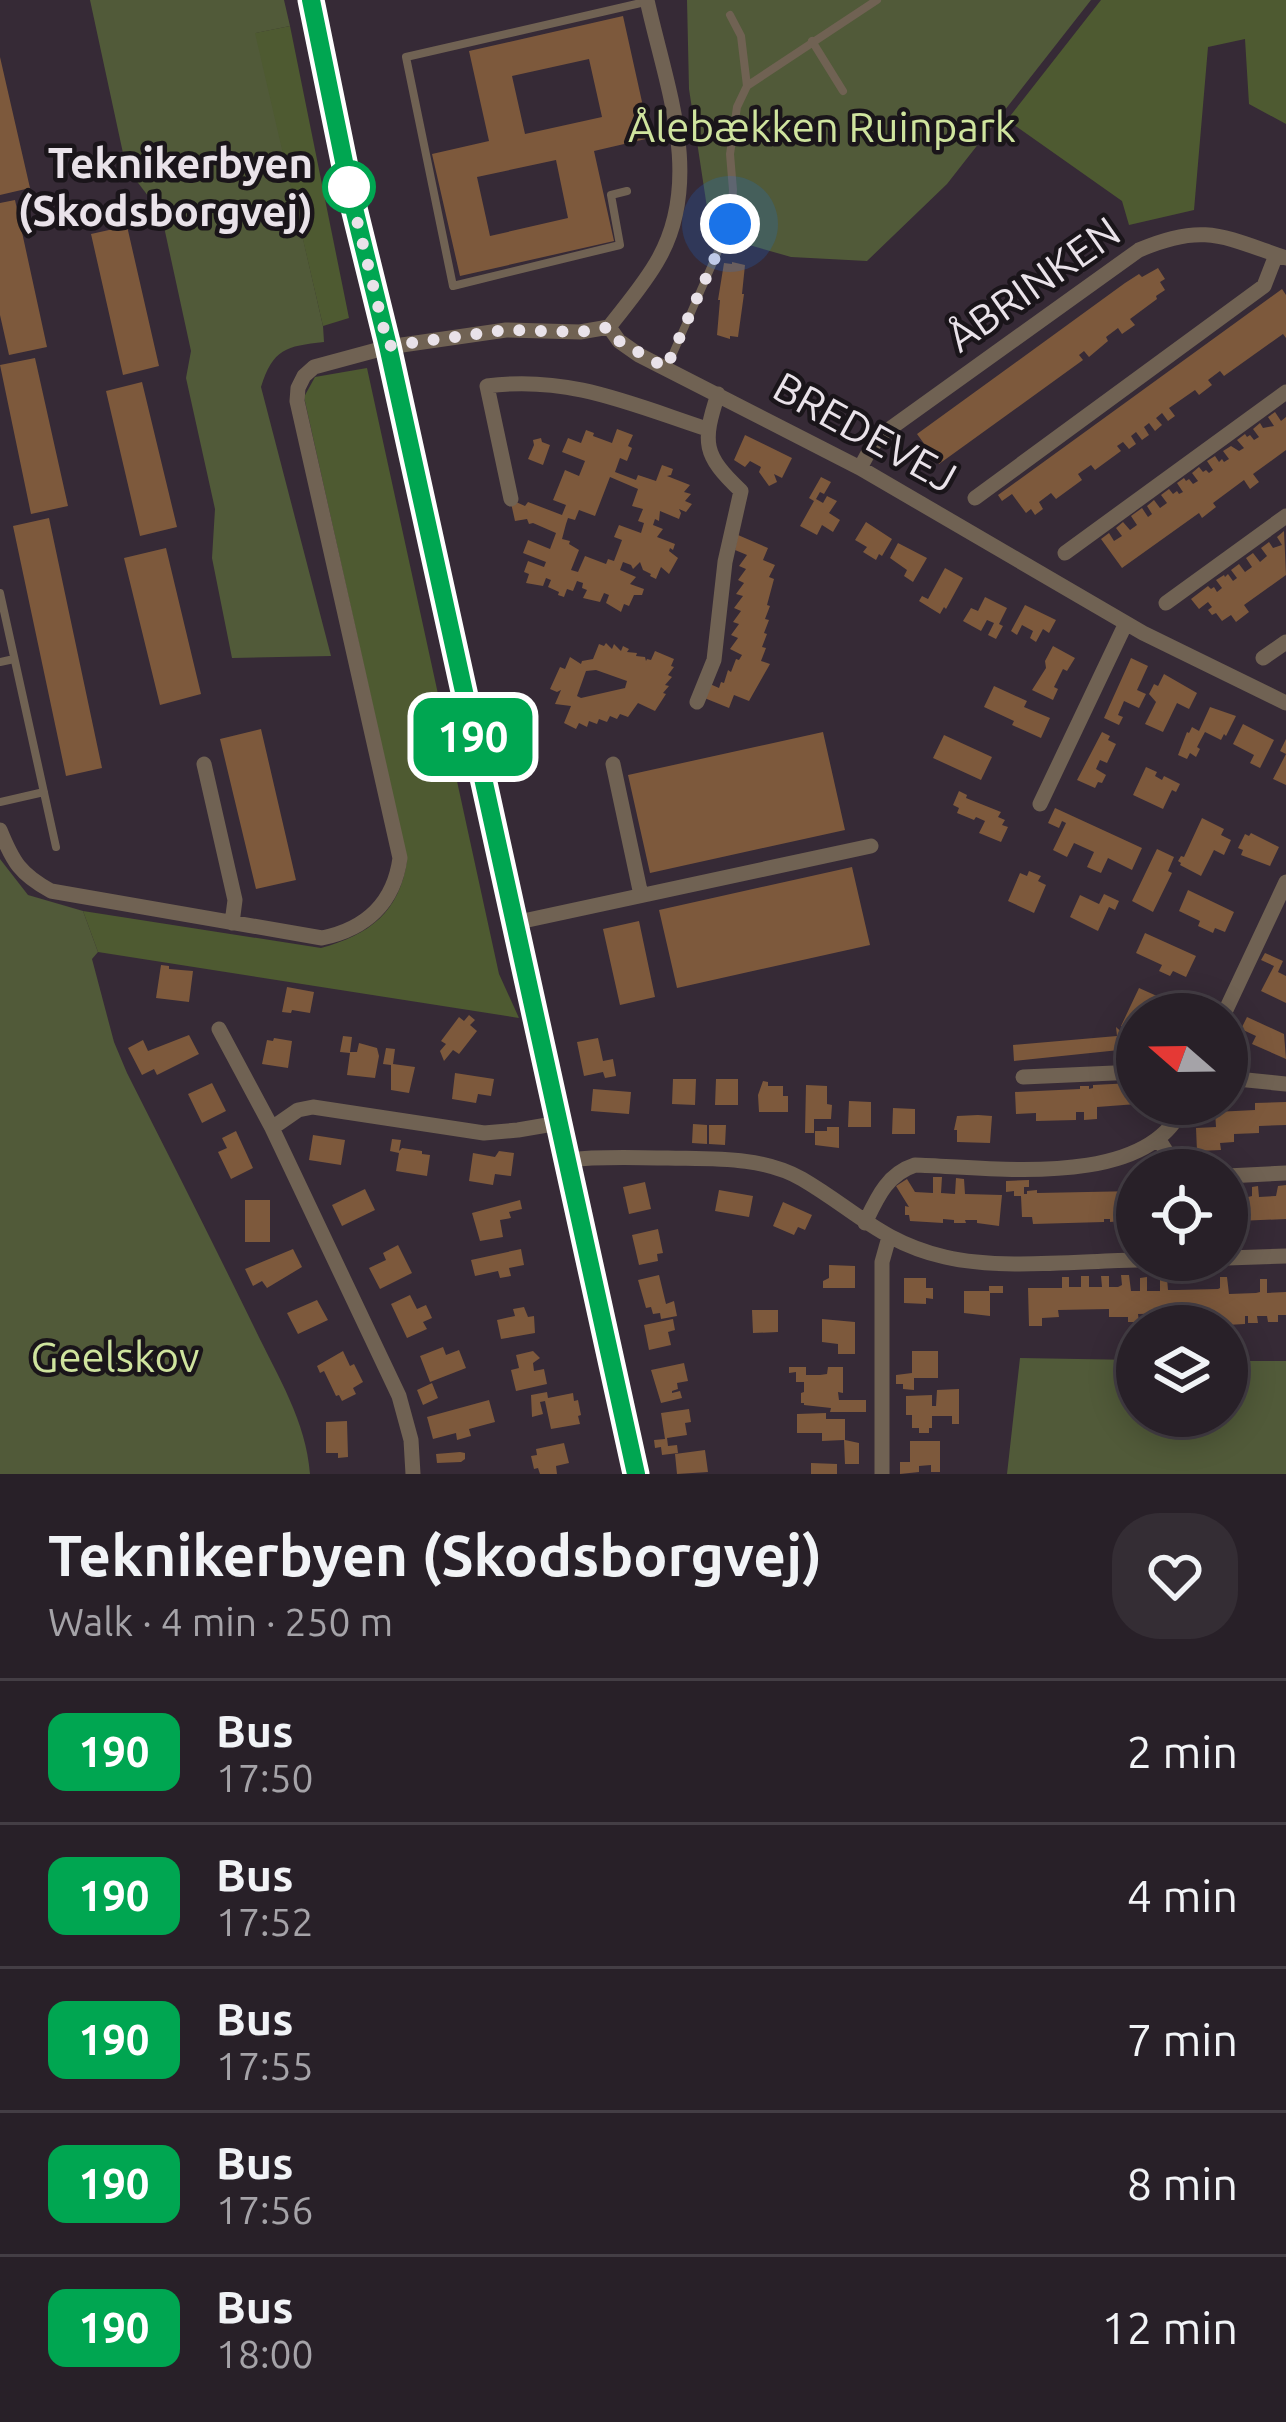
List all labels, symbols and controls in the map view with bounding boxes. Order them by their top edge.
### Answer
park label: Ålebækken Ruinpark [628,103,1016,150]
place label: Teknikerbyen (Skodsborgvej) [18,139,313,234]
marker: Teknikerbyen (Skodsborgvej) [324,162,374,212]
your location [700,194,760,254]
street label: ÅBRINKEN [937,207,1128,360]
street label: BREDEVEJ [766,362,965,501]
line badge: 190 [404,698,542,776]
text: 190 [437,713,509,760]
north arrow [1116,993,1248,1125]
map controls [1116,993,1248,1437]
button: locate [1116,1149,1248,1281]
button: layers [1116,1305,1248,1437]
park label: Geelskov [31,1333,199,1380]
button: heart [1112,1513,1238,1639]
text: Teknikerbyen (Skodsborgvej) [48,1523,822,1587]
text: Walk · 4 min · 250 m [48,1600,393,1643]
text: Bus [216,1705,293,1756]
text: 2 min [1127,1726,1238,1777]
text: 190 [78,1728,150,1775]
text: 17:50 [216,1756,314,1799]
text: Bus [216,1849,293,1900]
text: 4 min [1127,1870,1238,1921]
text: 190 [78,1872,150,1919]
text: 17:52 [216,1900,314,1943]
text: Bus [216,1993,293,2044]
text: 7 min [1127,2014,1238,2065]
text: 190 [78,2016,150,2063]
text: 17:55 [216,2044,314,2087]
text: Bus [216,2137,293,2188]
text: 8 min [1127,2158,1238,2209]
text: 190 [78,2160,150,2207]
text: 17:56 [216,2188,314,2231]
text: Bus [216,2281,293,2332]
text: 12 min [1101,2302,1238,2353]
text: 190 [78,2304,150,2351]
text: 18:00 [216,2332,314,2375]

